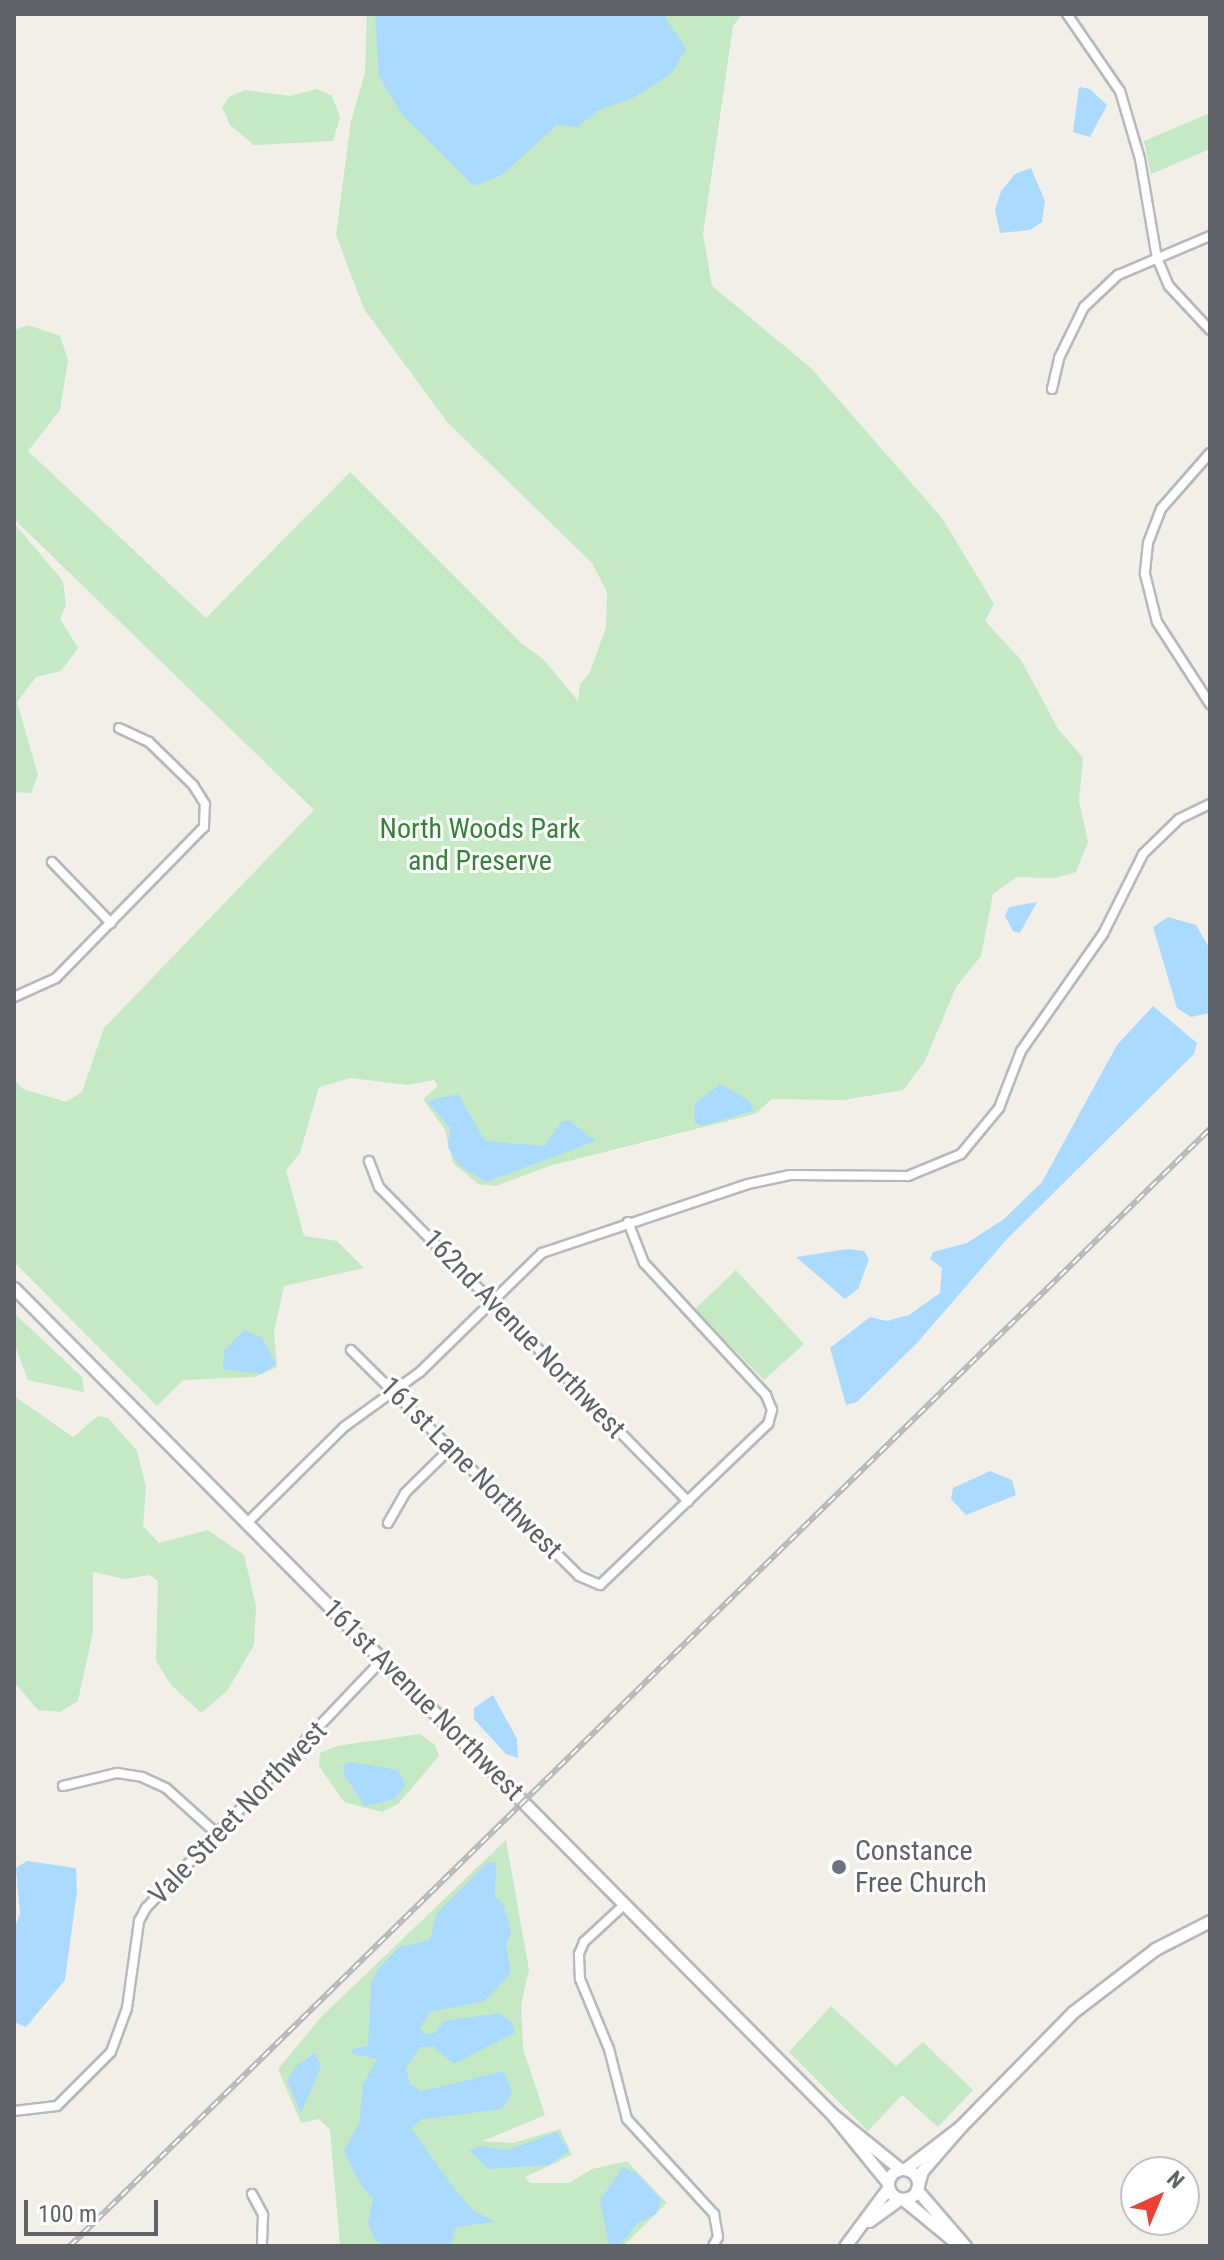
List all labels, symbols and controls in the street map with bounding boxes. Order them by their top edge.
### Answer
park label: North Woods Park and Preserve [380,812,580,878]
street label: 162nd Avenue Northwest [416,1223,632,1445]
street label: 161st Lane Northwest [373,1370,569,1566]
street label: 161st Avenue Northwest [315,1592,531,1808]
street label: Vale Street Northwest [142,1715,334,1911]
place label: Constance Free Church [855,1834,987,1900]
marker: Constance Free Church [830,1858,848,1876]
north arrow [1120,2156,1200,2236]
text: N [1162,2166,1189,2193]
scale bar [28,2184,162,2234]
text: 100 m [38,2200,97,2228]

